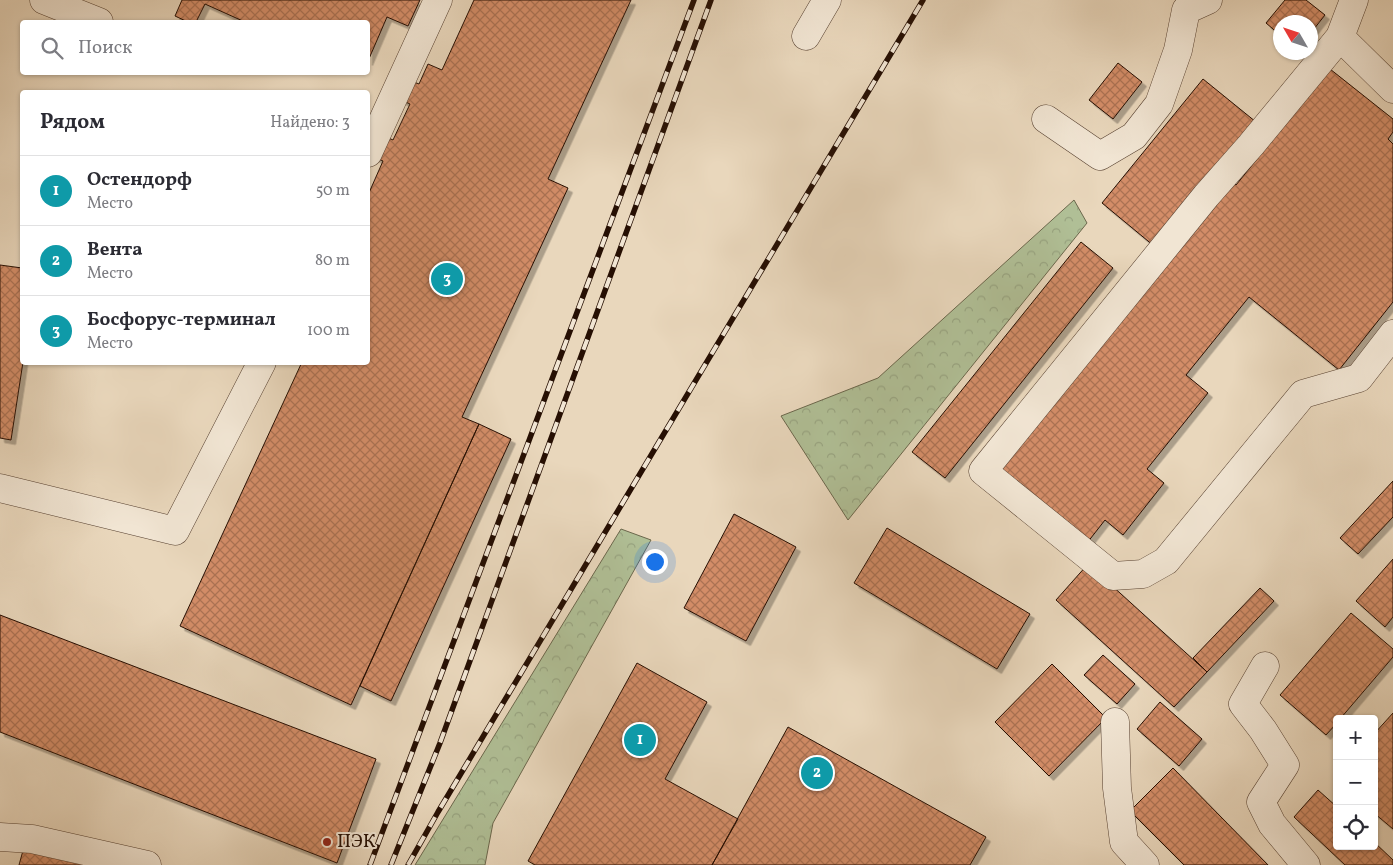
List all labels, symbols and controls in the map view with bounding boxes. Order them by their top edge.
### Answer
north arrow [1273,15,1318,60]
search box [20,20,370,75]
icon: search [38,34,66,62]
text: Поиск [78,35,132,61]
text: Рядом [40,108,105,137]
text: Найдено: 3 [270,112,350,134]
text: Остендорф [87,167,192,193]
text: 1 [53,180,59,202]
text: 50 m [316,180,350,202]
text: Место [87,193,133,215]
text: Вента [87,237,143,263]
text: 2 [52,250,60,272]
text: 80 m [315,250,350,272]
pin: 3 [431,260,463,298]
text: Место [87,263,133,285]
text: Босфорус-терминал [87,307,276,333]
text: 3 [52,320,60,342]
text: 100 m [307,320,350,342]
text: Место [87,333,133,355]
your location [642,549,668,575]
map controls [1333,715,1378,850]
button: + [1333,715,1378,760]
pin: 1 [624,721,656,759]
pin: 2 [801,754,833,792]
button: − [1333,760,1378,805]
button: locate [1333,805,1378,850]
place label: ПЭК [337,829,376,855]
marker: ПЭК [321,836,333,848]

